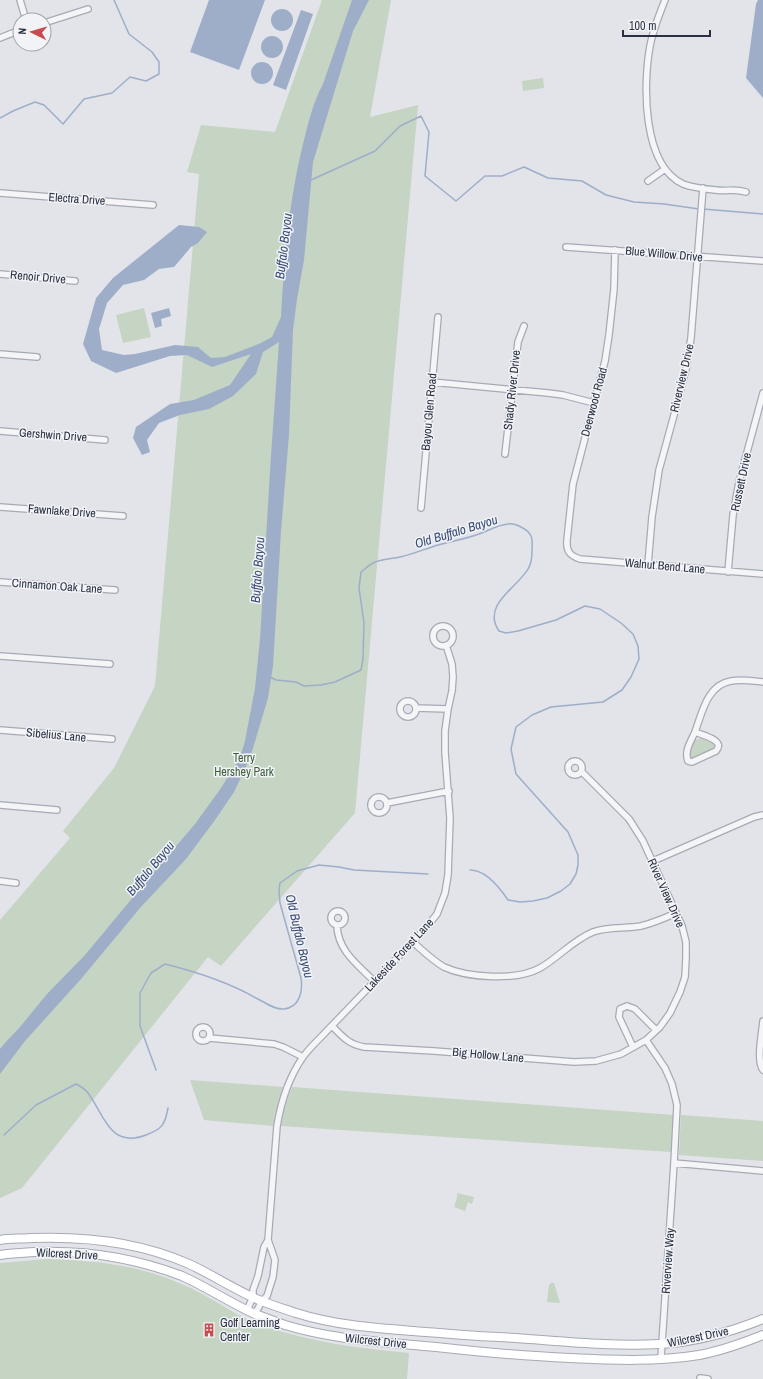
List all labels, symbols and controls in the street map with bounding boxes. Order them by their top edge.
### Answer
north arrow [12,12,52,52]
scale bar [623,12,710,38]
text: 100 m [629,18,656,34]
text: N [15,27,29,35]
street label: Electra Drive [48,189,106,209]
water label: Buffalo Bayou [271,212,296,280]
street label: Blue Willow Drive [625,243,703,265]
street label: Renoir Drive [10,267,66,287]
street label: Riverview Drive [666,342,698,414]
street label: Shady River Drive [500,349,524,431]
street label: Deerwood Road [577,366,611,438]
street label: Bayou Glen Road [418,373,440,451]
street label: Gershwin Drive [18,425,88,445]
street label: Russett Drive [727,451,755,513]
street label: Fawnlake Drive [28,501,96,521]
water label: Old Buffalo Bayou [413,511,500,552]
water label: Buffalo Bayou [247,536,268,604]
street label: Walnut Bend Lane [624,555,706,577]
street label: Cinnamon Oak Lane [11,575,103,597]
street label: Sibelius Lane [25,724,87,746]
park label: Terry Hershey Park [214,750,274,780]
water label: Buffalo Bayou [123,837,178,899]
street label: River View Drive [644,856,688,930]
water label: Old Buffalo Bayou [282,892,317,980]
street label: Lakeside Forest Lane [361,915,437,995]
street label: Big Hollow Lane [452,1044,524,1066]
street label: Riverview Way [658,1228,678,1294]
street label: Wilcrest Drive [36,1244,98,1264]
place label: Golf Learning Center [220,1315,280,1345]
building icon: Golf Learning Center [201,1322,217,1338]
street label: Wilcrest Drive [666,1323,730,1351]
street label: Wilcrest Drive [344,1330,408,1352]

